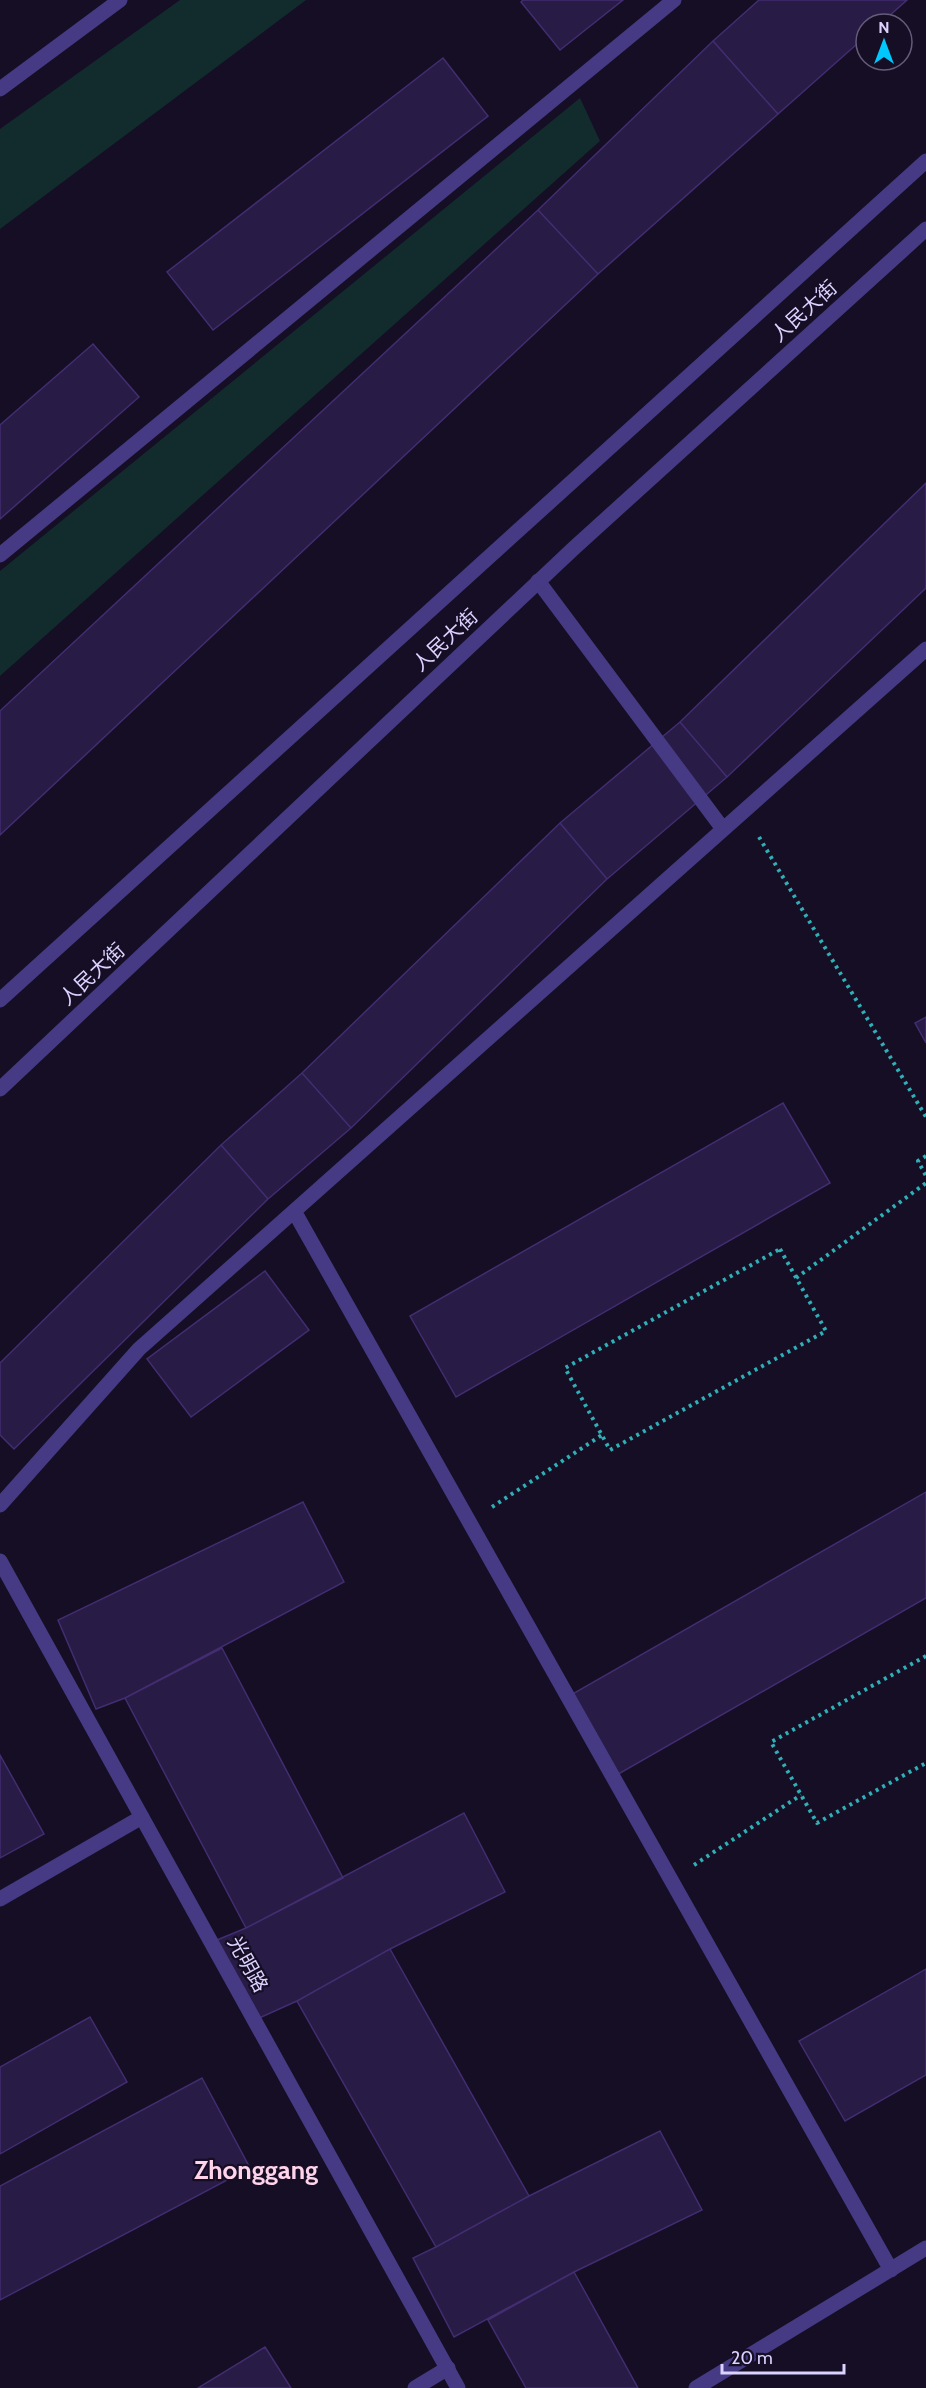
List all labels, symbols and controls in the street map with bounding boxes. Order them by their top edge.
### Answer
north arrow [854,12,914,72]
text: N [878,18,890,37]
street label: 人民大街 [766,275,842,347]
street label: 人民大街 [408,604,482,676]
street label: 人民大街 [55,938,129,1010]
street label: 光明路 [223,1932,273,1996]
district label: Zhonggang [194,2154,318,2186]
scale bar [722,2337,844,2375]
text: 20 m [731,2347,773,2369]

